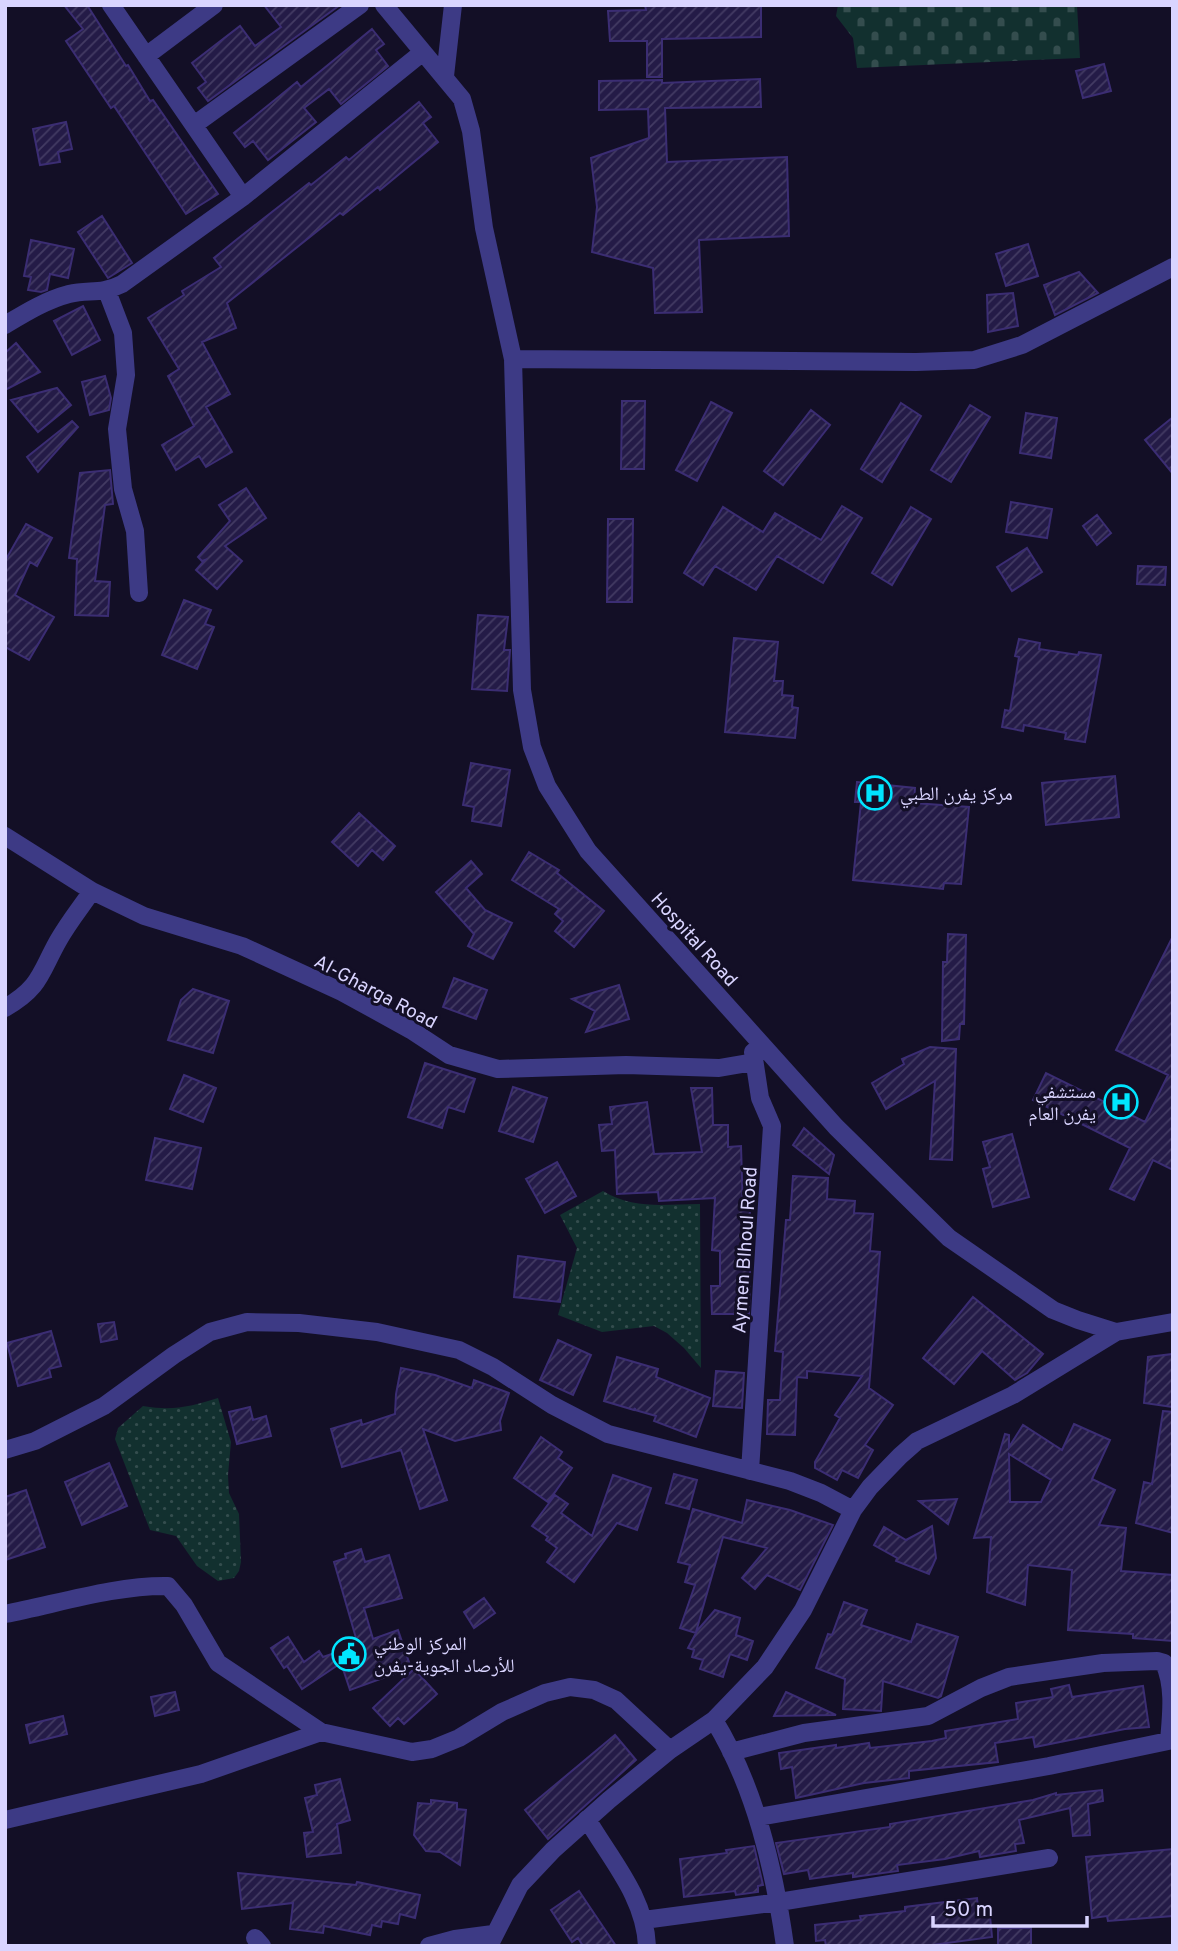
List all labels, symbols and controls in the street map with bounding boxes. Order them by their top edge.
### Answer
hospital icon: مركز يفرن الطبي [856,774,894,812]
place label: مركز يفرن الطبي [900,783,1013,809]
street label: Hospital Road [645,888,742,992]
street label: Al-Gharga Road [309,950,441,1035]
place label: مستشفي يفرن العام [1028,1081,1096,1127]
hospital icon: مستشفي يفرن العام [1102,1083,1140,1121]
street label: Aymen Blhoul Road [728,1166,764,1334]
place label: المركز الوطني للأرصاد الجوية-يفرن [374,1633,515,1679]
public building icon: المركز الوطني للأرصاد الجوية-يفرن [330,1635,368,1673]
scale bar [933,1884,1087,1928]
text: 50 m [944,1897,993,1924]

